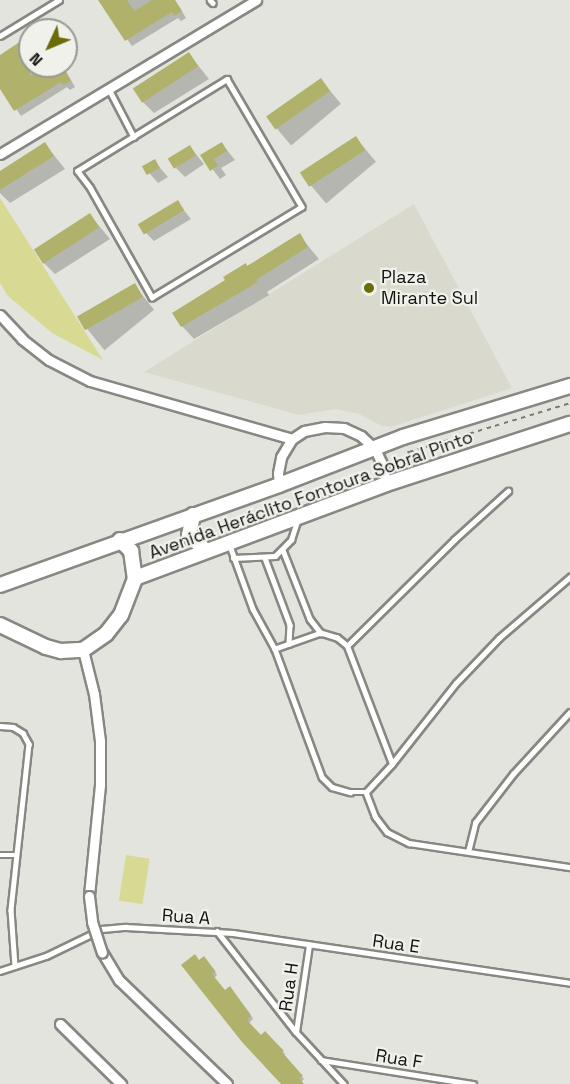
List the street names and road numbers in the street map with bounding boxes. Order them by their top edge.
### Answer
street label: Avenida Heráclito Fontoura Sobral Pinto [146,426,476,564]
street label: Rua A [161,905,211,929]
street label: Rua E [371,930,421,958]
street label: Rua H [275,961,303,1013]
street label: Rua F [374,1045,424,1073]

